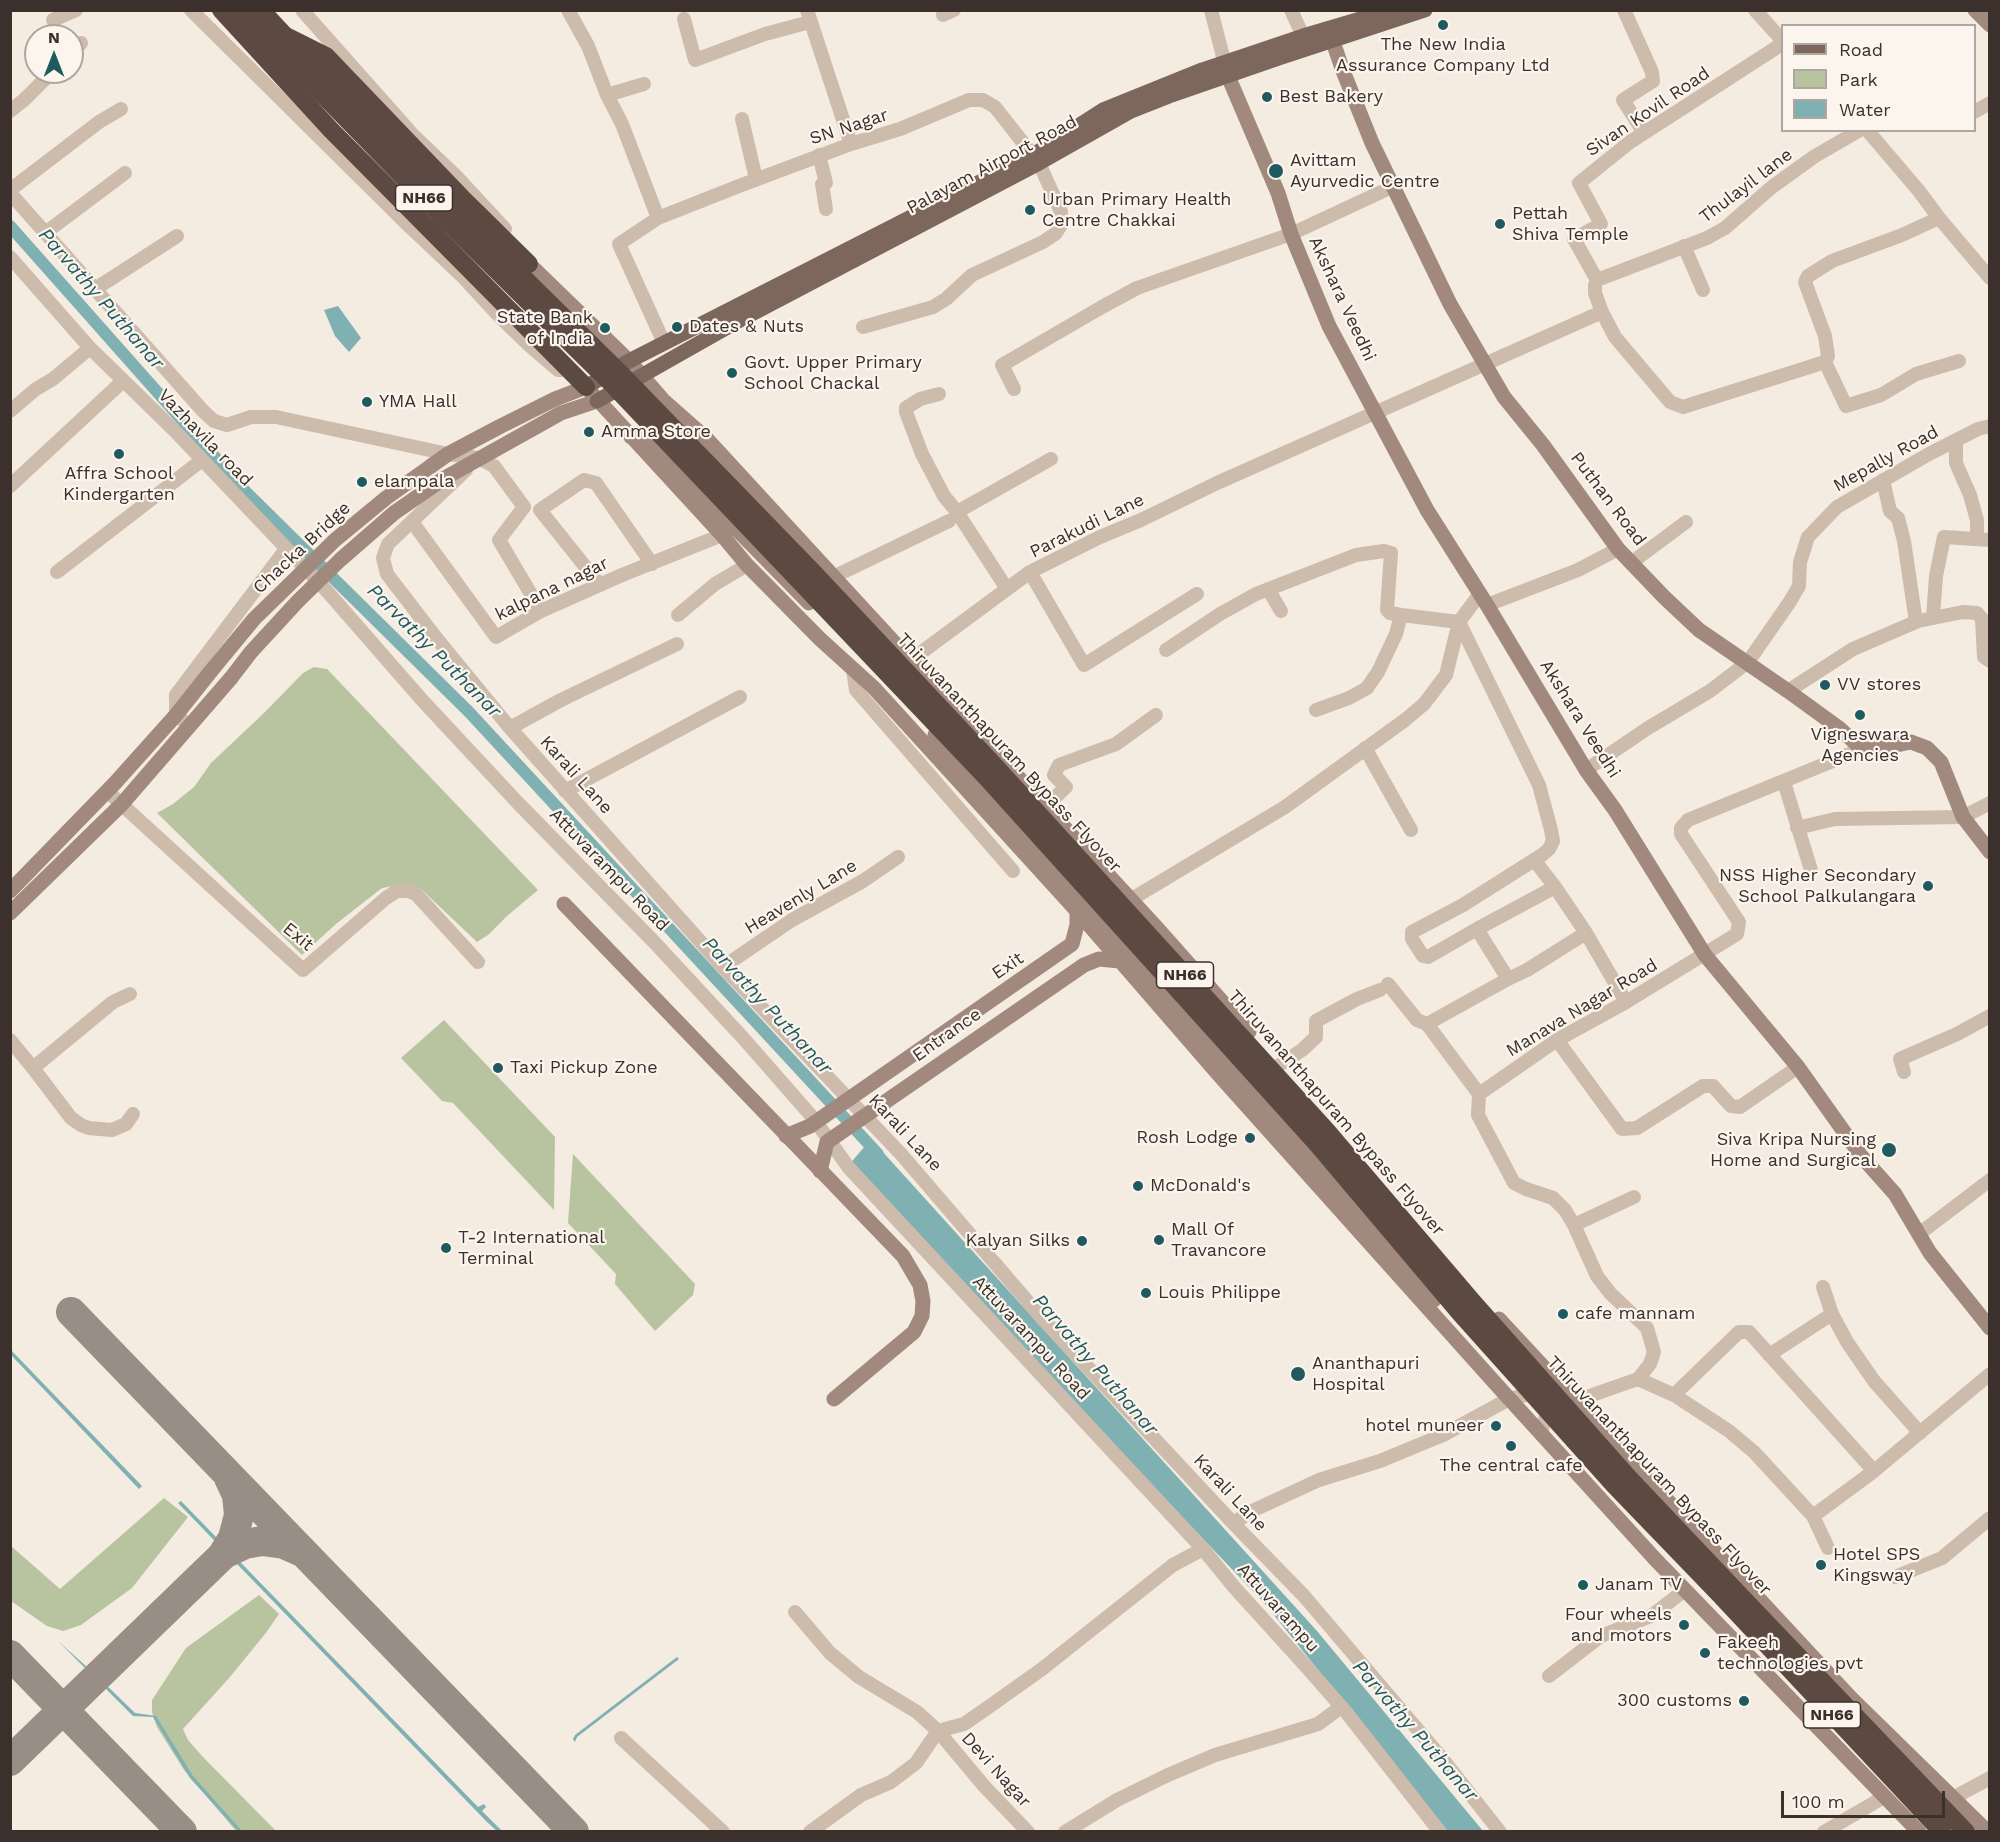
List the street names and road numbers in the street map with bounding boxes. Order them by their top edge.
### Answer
street label: Sivan Kovil Road [1582,63,1714,161]
street label: SN Nagar [807,104,891,150]
street label: Palayam Airport Road [903,111,1081,219]
street label: Thulayil lane [1695,144,1797,228]
road number: NH66 [396,185,452,211]
street label: Akshara Veedhi [1304,233,1380,365]
street label: Vazhavila road [153,385,257,491]
street label: Mepally Road [1830,421,1942,497]
street label: Puthan Road [1566,448,1650,550]
street label: Parakudi Lane [1026,489,1148,563]
street label: Chacka Bridge [249,497,355,599]
street label: kalpana nagar [492,552,612,626]
street label: Thiruvananthapuram Bypass Flyover [892,629,1126,877]
street label: Akshara Veedhi [1535,656,1625,782]
street label: Karali Lane [535,731,617,819]
street label: Attuvarampu Road [545,804,673,936]
street label: Heavenly Lane [741,855,861,939]
street label: Exit [278,918,318,956]
street label: Exit [988,948,1028,984]
street label: Manava Nagar Road [1503,954,1661,1062]
road number: NH66 [1156,962,1214,988]
street label: Thiruvananthapuram Bypass Flyover [1223,985,1449,1241]
street label: Entrance [908,1004,986,1066]
street label: Karali Lane [864,1090,946,1176]
street label: Attuvarampu Road [968,1271,1094,1405]
street label: Thiruvananthapuram Bypass Flyover [1542,1352,1776,1600]
street label: Karali Lane [1189,1450,1271,1536]
street label: Attuvarampu [1232,1559,1324,1657]
road number: NH66 [1804,1702,1860,1728]
street label: Devi Nagar [957,1728,1035,1812]

